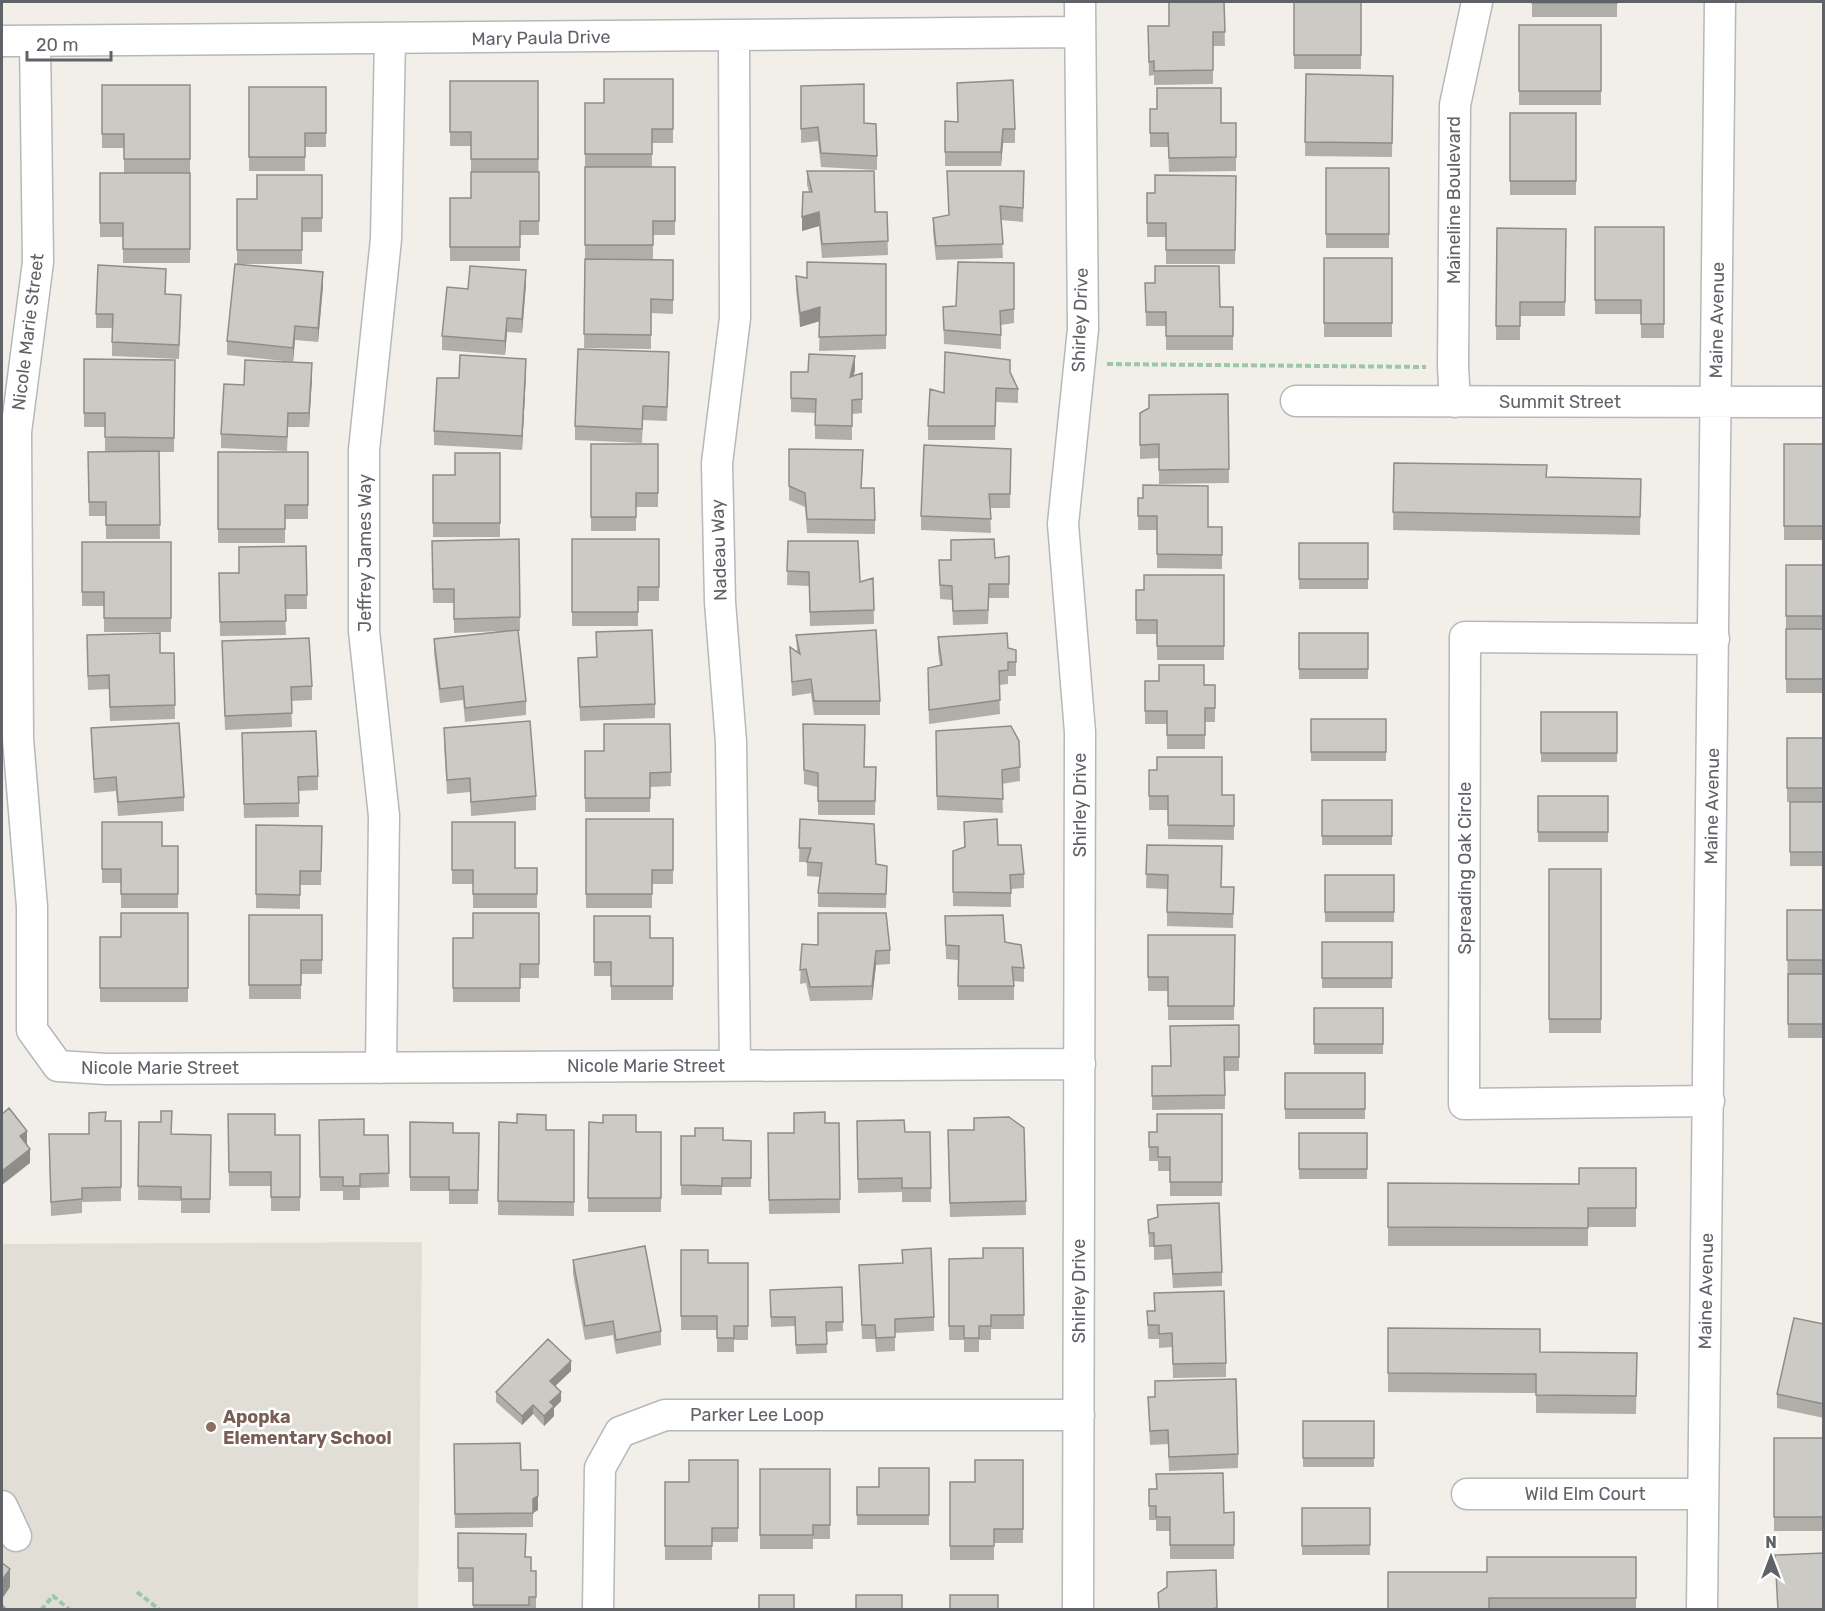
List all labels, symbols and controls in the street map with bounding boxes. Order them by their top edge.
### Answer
scale bar [27,24,111,62]
street label: Mary Paula Drive [471,26,611,50]
text: 20 m [36,34,78,56]
street label: Maineline Boulevard [1443,116,1465,284]
street label: Nicole Marie Street [7,252,49,412]
street label: Maine Avenue [1705,262,1729,378]
street label: Shirley Drive [1067,267,1093,373]
street label: Summit Street [1499,391,1621,413]
street label: Jeffrey James Way [354,474,376,632]
street label: Nadeau Way [706,499,732,601]
street label: Maine Avenue [1700,748,1724,864]
street label: Shirley Drive [1069,753,1091,857]
street label: Spreading Oak Circle [1454,782,1476,954]
street label: Nicole Marie Street [567,1055,725,1077]
street label: Nicole Marie Street [81,1057,239,1079]
street label: Maine Avenue [1694,1233,1718,1349]
street label: Shirley Drive [1068,1239,1090,1343]
street label: Parker Lee Loop [690,1404,824,1426]
place label: Apopka Elementary School [223,1406,392,1449]
marker: Apopka Elementary School [204,1420,218,1434]
street label: Wild Elm Court [1525,1483,1646,1505]
north arrow [1741,1527,1801,1587]
text: N [1765,1533,1777,1552]

